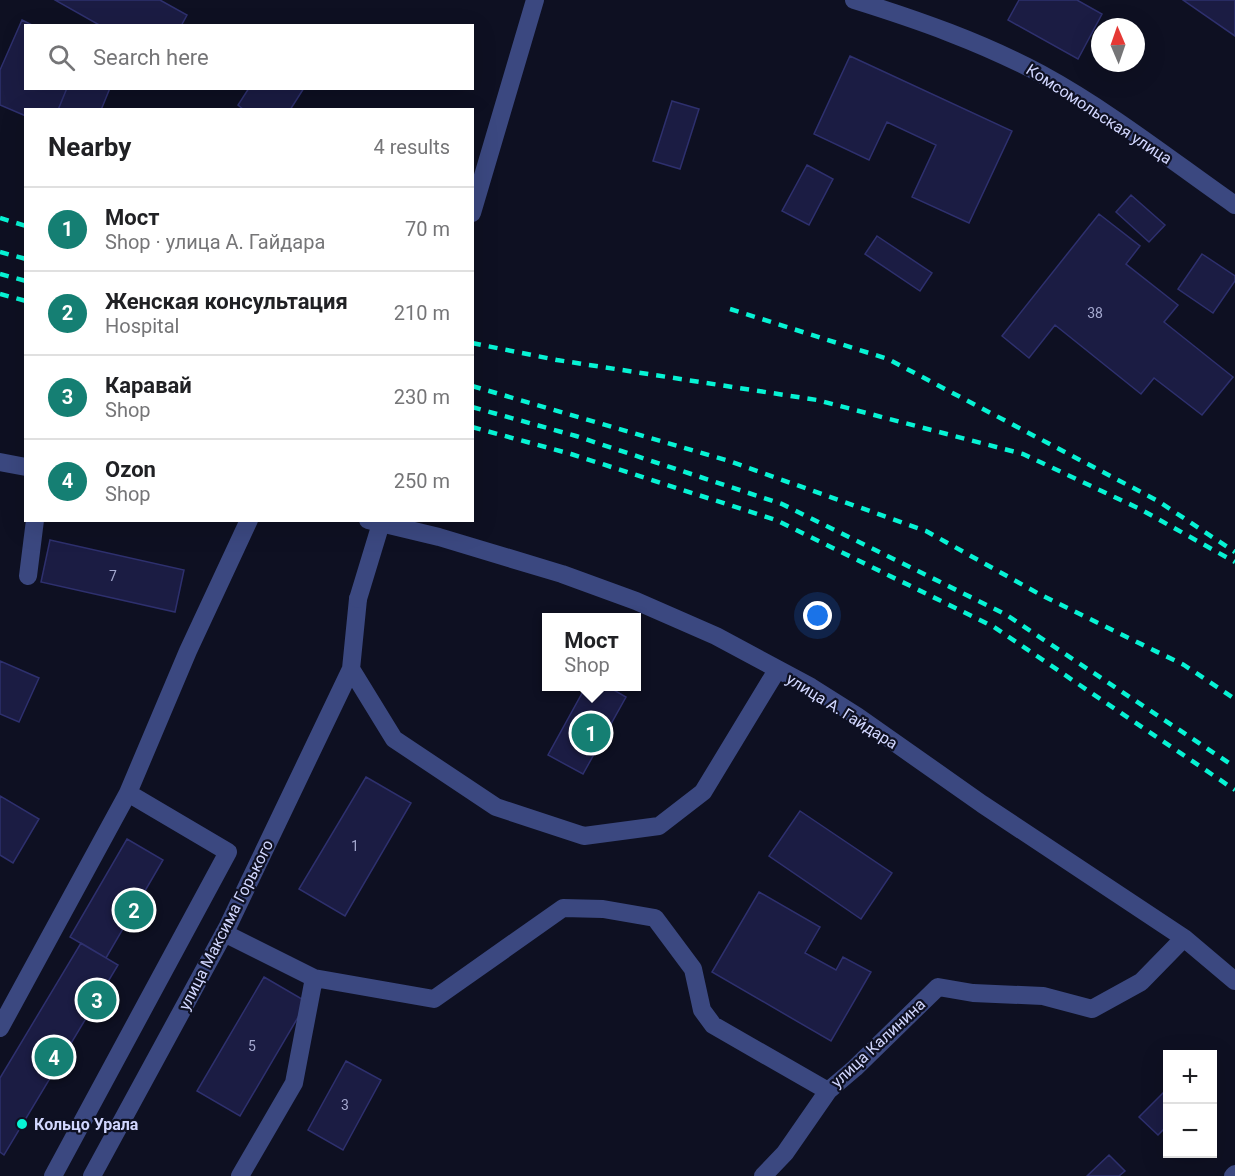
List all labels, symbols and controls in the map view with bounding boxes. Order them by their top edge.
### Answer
north arrow [1091,18,1145,72]
search box [24,24,474,90]
icon: search [45,41,78,74]
text: Search here [93,45,209,70]
street label: Комсомольская улица [1023,60,1175,168]
text: Nearby [48,132,131,162]
text: 4 results [374,135,450,159]
text: Мост [105,205,159,230]
text: 1 [62,217,73,241]
text: 70 m [405,217,450,241]
text: Shop · улица А. Гайдара [105,230,325,254]
text: Женская консультация [105,289,348,314]
text: 2 [62,301,73,325]
text: 210 m [394,301,450,325]
house number: 38 [1087,305,1103,321]
text: Hospital [105,314,179,338]
text: Каравай [105,373,192,398]
text: 3 [62,385,73,409]
text: 230 m [394,385,450,409]
text: Shop [105,398,151,422]
text: Ozon [105,457,156,482]
text: 4 [62,469,73,493]
text: 250 m [394,469,450,493]
text: Shop [105,482,151,506]
house number: 7 [109,568,117,584]
your location [803,601,832,630]
popup [542,613,641,691]
text: Мост [564,628,619,653]
text: Shop [564,653,610,677]
street label: улица А. Гайдара [783,669,901,753]
pin: 1 [572,710,610,756]
street label: улица Максима Горького [175,837,277,1013]
house number: 1 [351,838,359,854]
pin: 2 [114,888,154,932]
pin: 3 [78,978,116,1022]
street label: улица Калинина [827,995,929,1091]
pin: 4 [34,1034,74,1080]
house number: 5 [248,1038,256,1054]
map controls [1163,1050,1217,1158]
button: + [1163,1050,1217,1104]
house number: 3 [341,1097,349,1113]
button: − [1163,1104,1217,1158]
place label: Кольцо Урала [34,1115,139,1134]
marker: Кольцо Урала [15,1117,29,1131]

